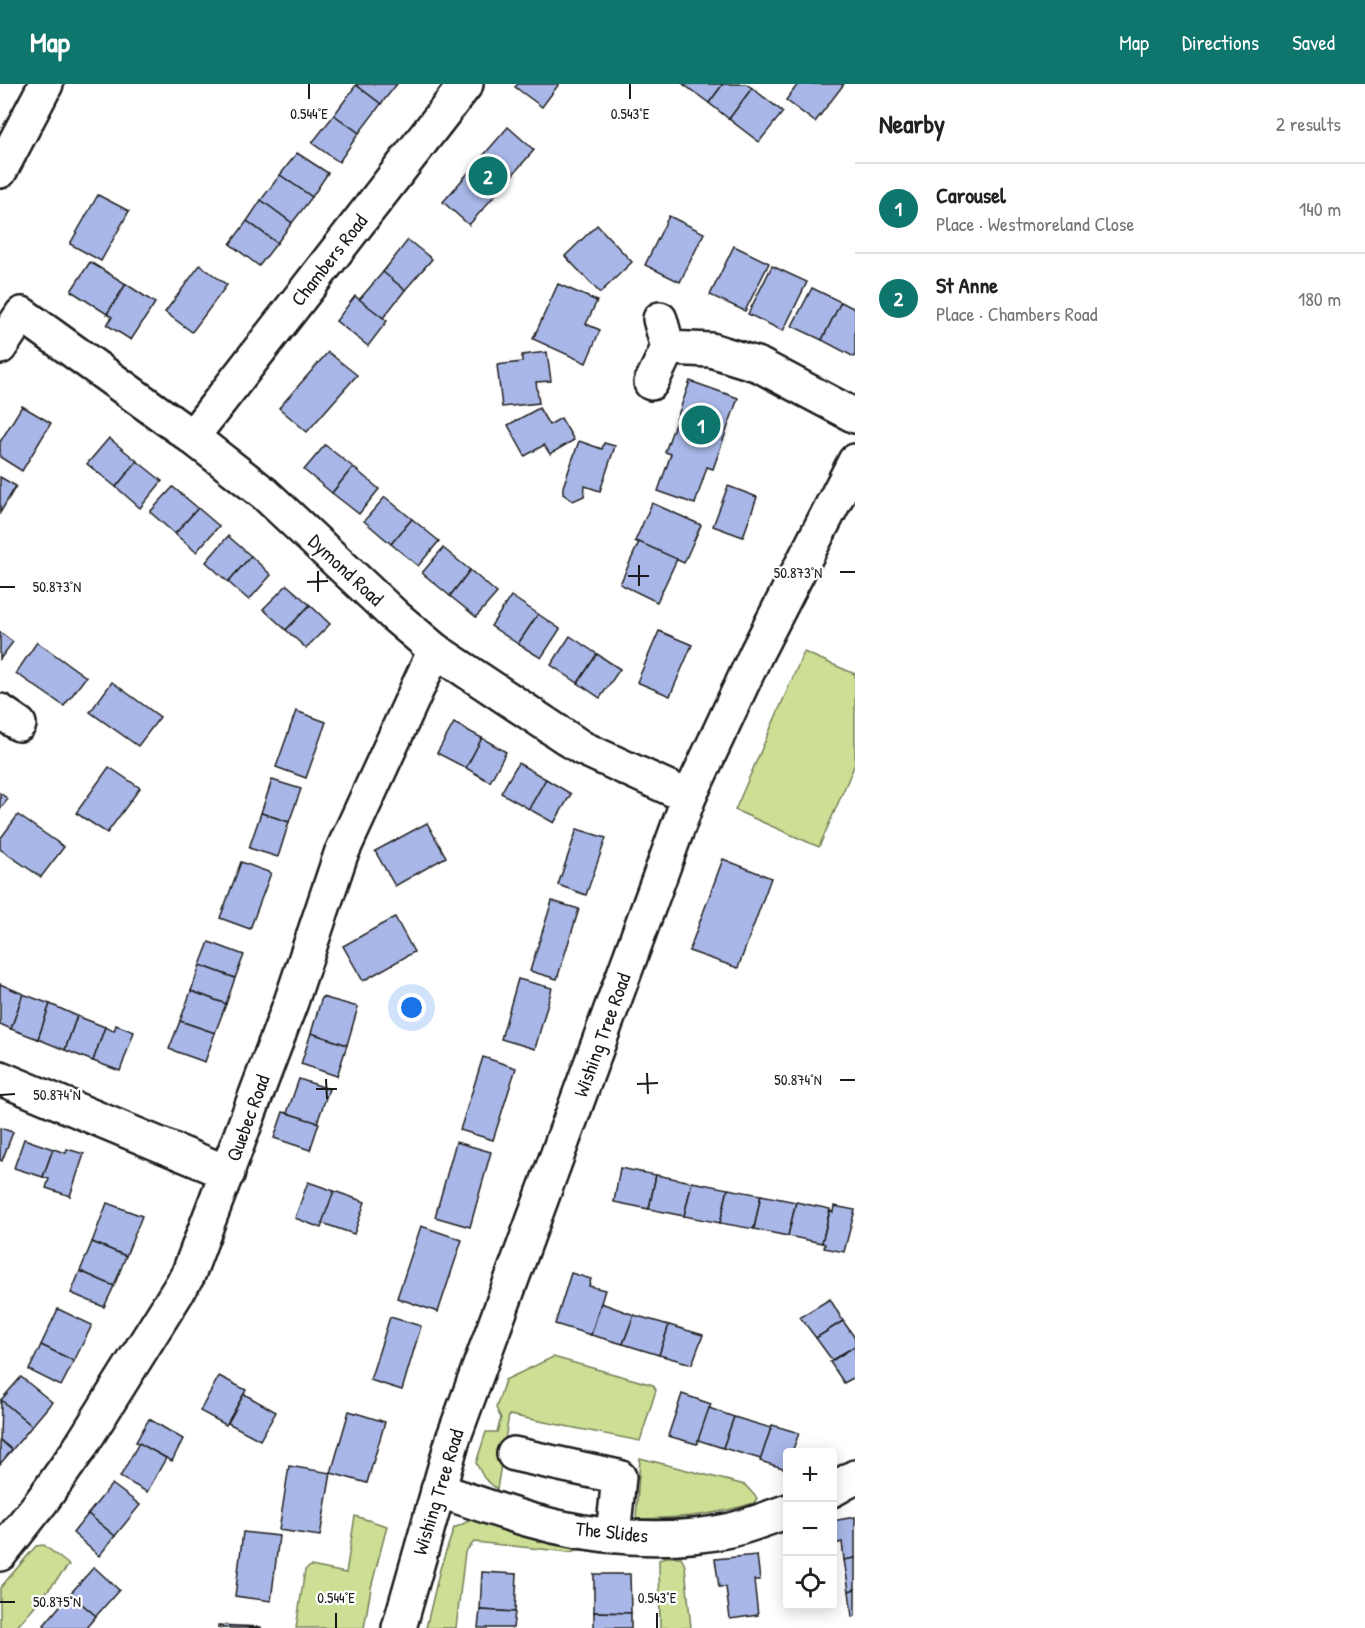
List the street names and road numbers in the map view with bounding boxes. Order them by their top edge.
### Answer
street label: Chambers Road [284,208,373,311]
street label: Dymond Road [303,528,390,612]
street label: Wishing Tree Road [567,969,637,1101]
street label: Quebec Road [219,1071,276,1165]
street label: Wishing Tree Road [406,1425,470,1558]
street label: The Slides [574,1514,650,1549]

